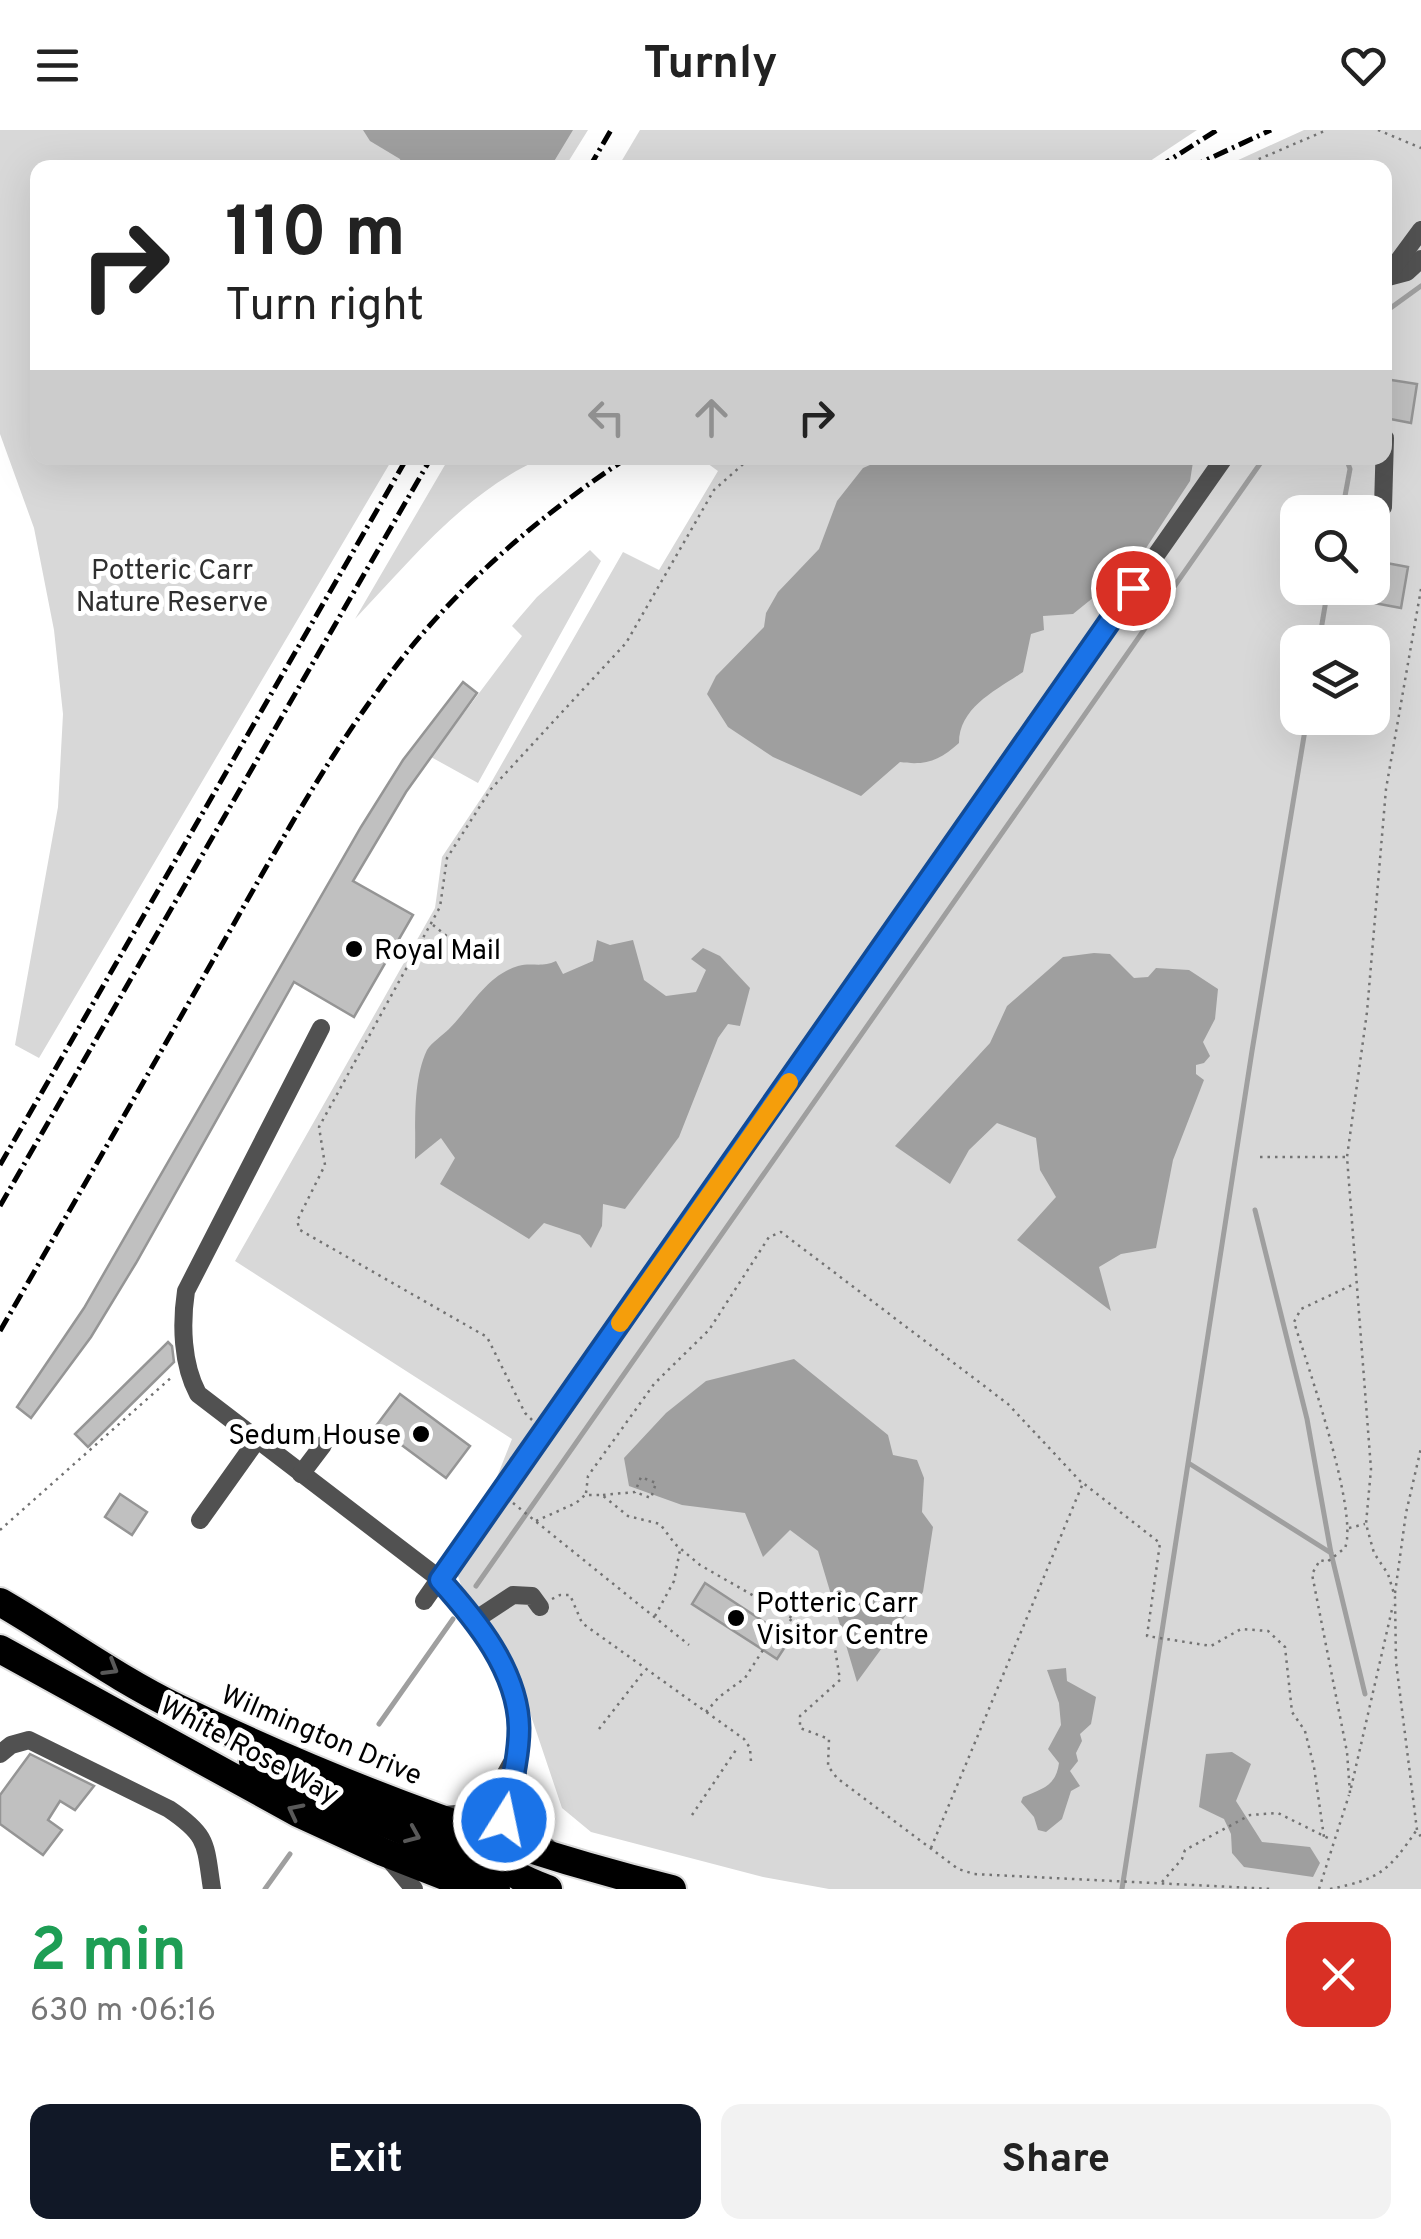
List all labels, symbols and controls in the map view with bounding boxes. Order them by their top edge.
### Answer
text: Turnly [643,37,778,94]
icon: menu [30,38,85,93]
icon: heart [1336,38,1391,93]
text: 110 m [225,192,406,281]
icon: right [60,200,190,330]
text: Turn right [225,279,424,336]
icon: left [579,390,634,445]
icon: ahead [684,390,739,445]
icon: right [789,390,844,445]
map controls [1280,495,1390,735]
button: search [1280,495,1390,605]
pin [1091,546,1176,631]
park label: Potteric Carr Nature Reserve [76,554,268,622]
icon: arrive [1106,561,1161,616]
button: layers [1280,625,1390,735]
place label: Royal Mail [374,934,501,970]
marker: Royal Mail [343,938,365,960]
place label: Sedum House [228,1419,401,1455]
marker: Sedum House [410,1423,432,1445]
place label: Potteric Carr Visitor Centre [756,1587,929,1655]
marker: Potteric Carr Visitor Centre [725,1607,747,1629]
one-way arrow [100,1656,118,1675]
street label: Wilmington Drive [215,1678,427,1795]
street label: White Rose Way [153,1689,344,1814]
position arrow [452,1768,556,1872]
one-way arrow [287,1804,305,1823]
one-way arrow [403,1823,421,1843]
text: 2 min [30,1916,187,1992]
button: close [1286,1922,1391,2027]
text: 630 m · 06:16 [30,1992,216,2032]
button: Exit [30,2104,701,2219]
button: Share [721,2104,1391,2219]

